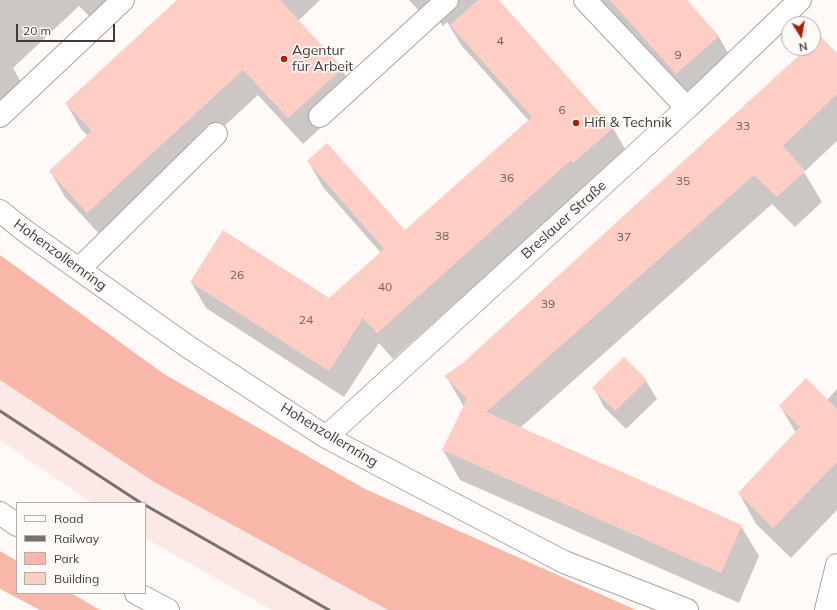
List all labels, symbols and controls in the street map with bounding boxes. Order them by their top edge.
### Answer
scale bar [18,16,117,42]
north arrow [781,16,821,56]
text: 20 m [23,23,51,38]
house number: 4 [496,34,504,48]
text: N [798,39,809,54]
place label: Agentur für Arbeit [292,43,353,76]
house number: 9 [674,48,682,62]
marker: Agentur für Arbeit [279,54,289,64]
house number: 6 [558,103,566,117]
place label: Hifi & Technik [584,115,672,131]
marker: Hifi & Technik [571,118,581,128]
house number: 33 [736,119,750,133]
house number: 36 [500,171,514,185]
house number: 35 [676,174,690,188]
street label: Breslauer Straße [518,177,610,263]
street label: Hohenzollernring [10,216,110,294]
house number: 38 [435,229,449,243]
house number: 37 [617,230,631,244]
house number: 26 [230,268,244,282]
house number: 40 [378,280,392,294]
house number: 39 [541,297,555,311]
house number: 24 [299,313,313,327]
street label: Hohenzollernring [277,399,381,471]
legend [16,502,146,594]
text: Road [54,511,83,526]
text: Railway [54,531,99,546]
text: Park [54,551,79,566]
text: Building [54,571,99,586]

